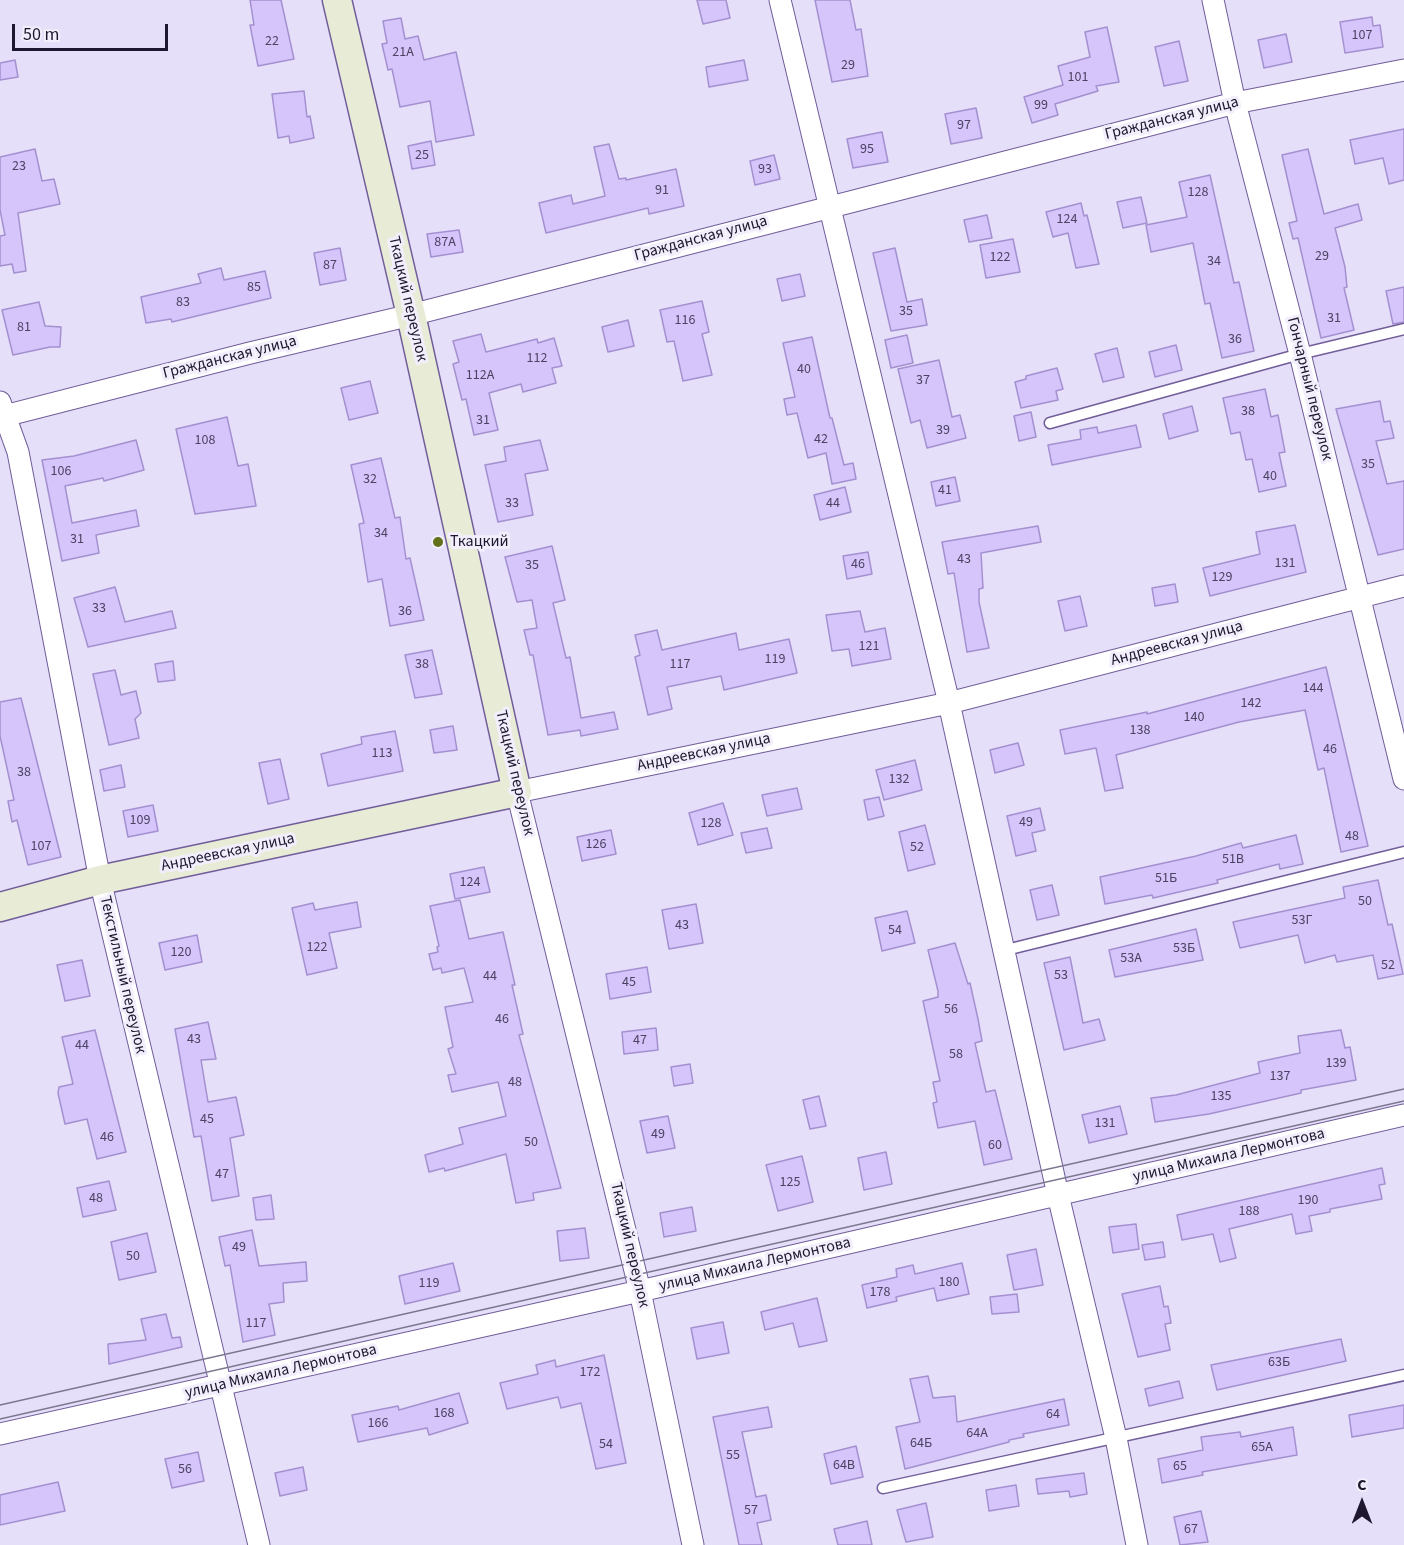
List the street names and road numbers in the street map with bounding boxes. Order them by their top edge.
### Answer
street label: Гражданская улица [1103,93,1241,145]
street label: Гражданская улица [632,212,770,266]
street label: Ткацкий переулок [383,235,431,363]
street label: Гончарный переулок [1282,315,1336,463]
street label: Гражданская улица [161,332,299,384]
street label: Андреевская улица [1109,617,1245,671]
street label: Ткацкий переулок [490,709,538,837]
street label: Андреевская улица [636,729,772,777]
street label: Андреевская улица [160,829,296,877]
street label: Текстильный переулок [95,894,149,1056]
street label: улица Михаила Лермонтова [1131,1125,1327,1187]
street label: Ткацкий переулок [605,1181,653,1309]
street label: улица Михаила Лермонтова [657,1234,853,1296]
street label: улица Михаила Лермонтова [183,1341,379,1403]

